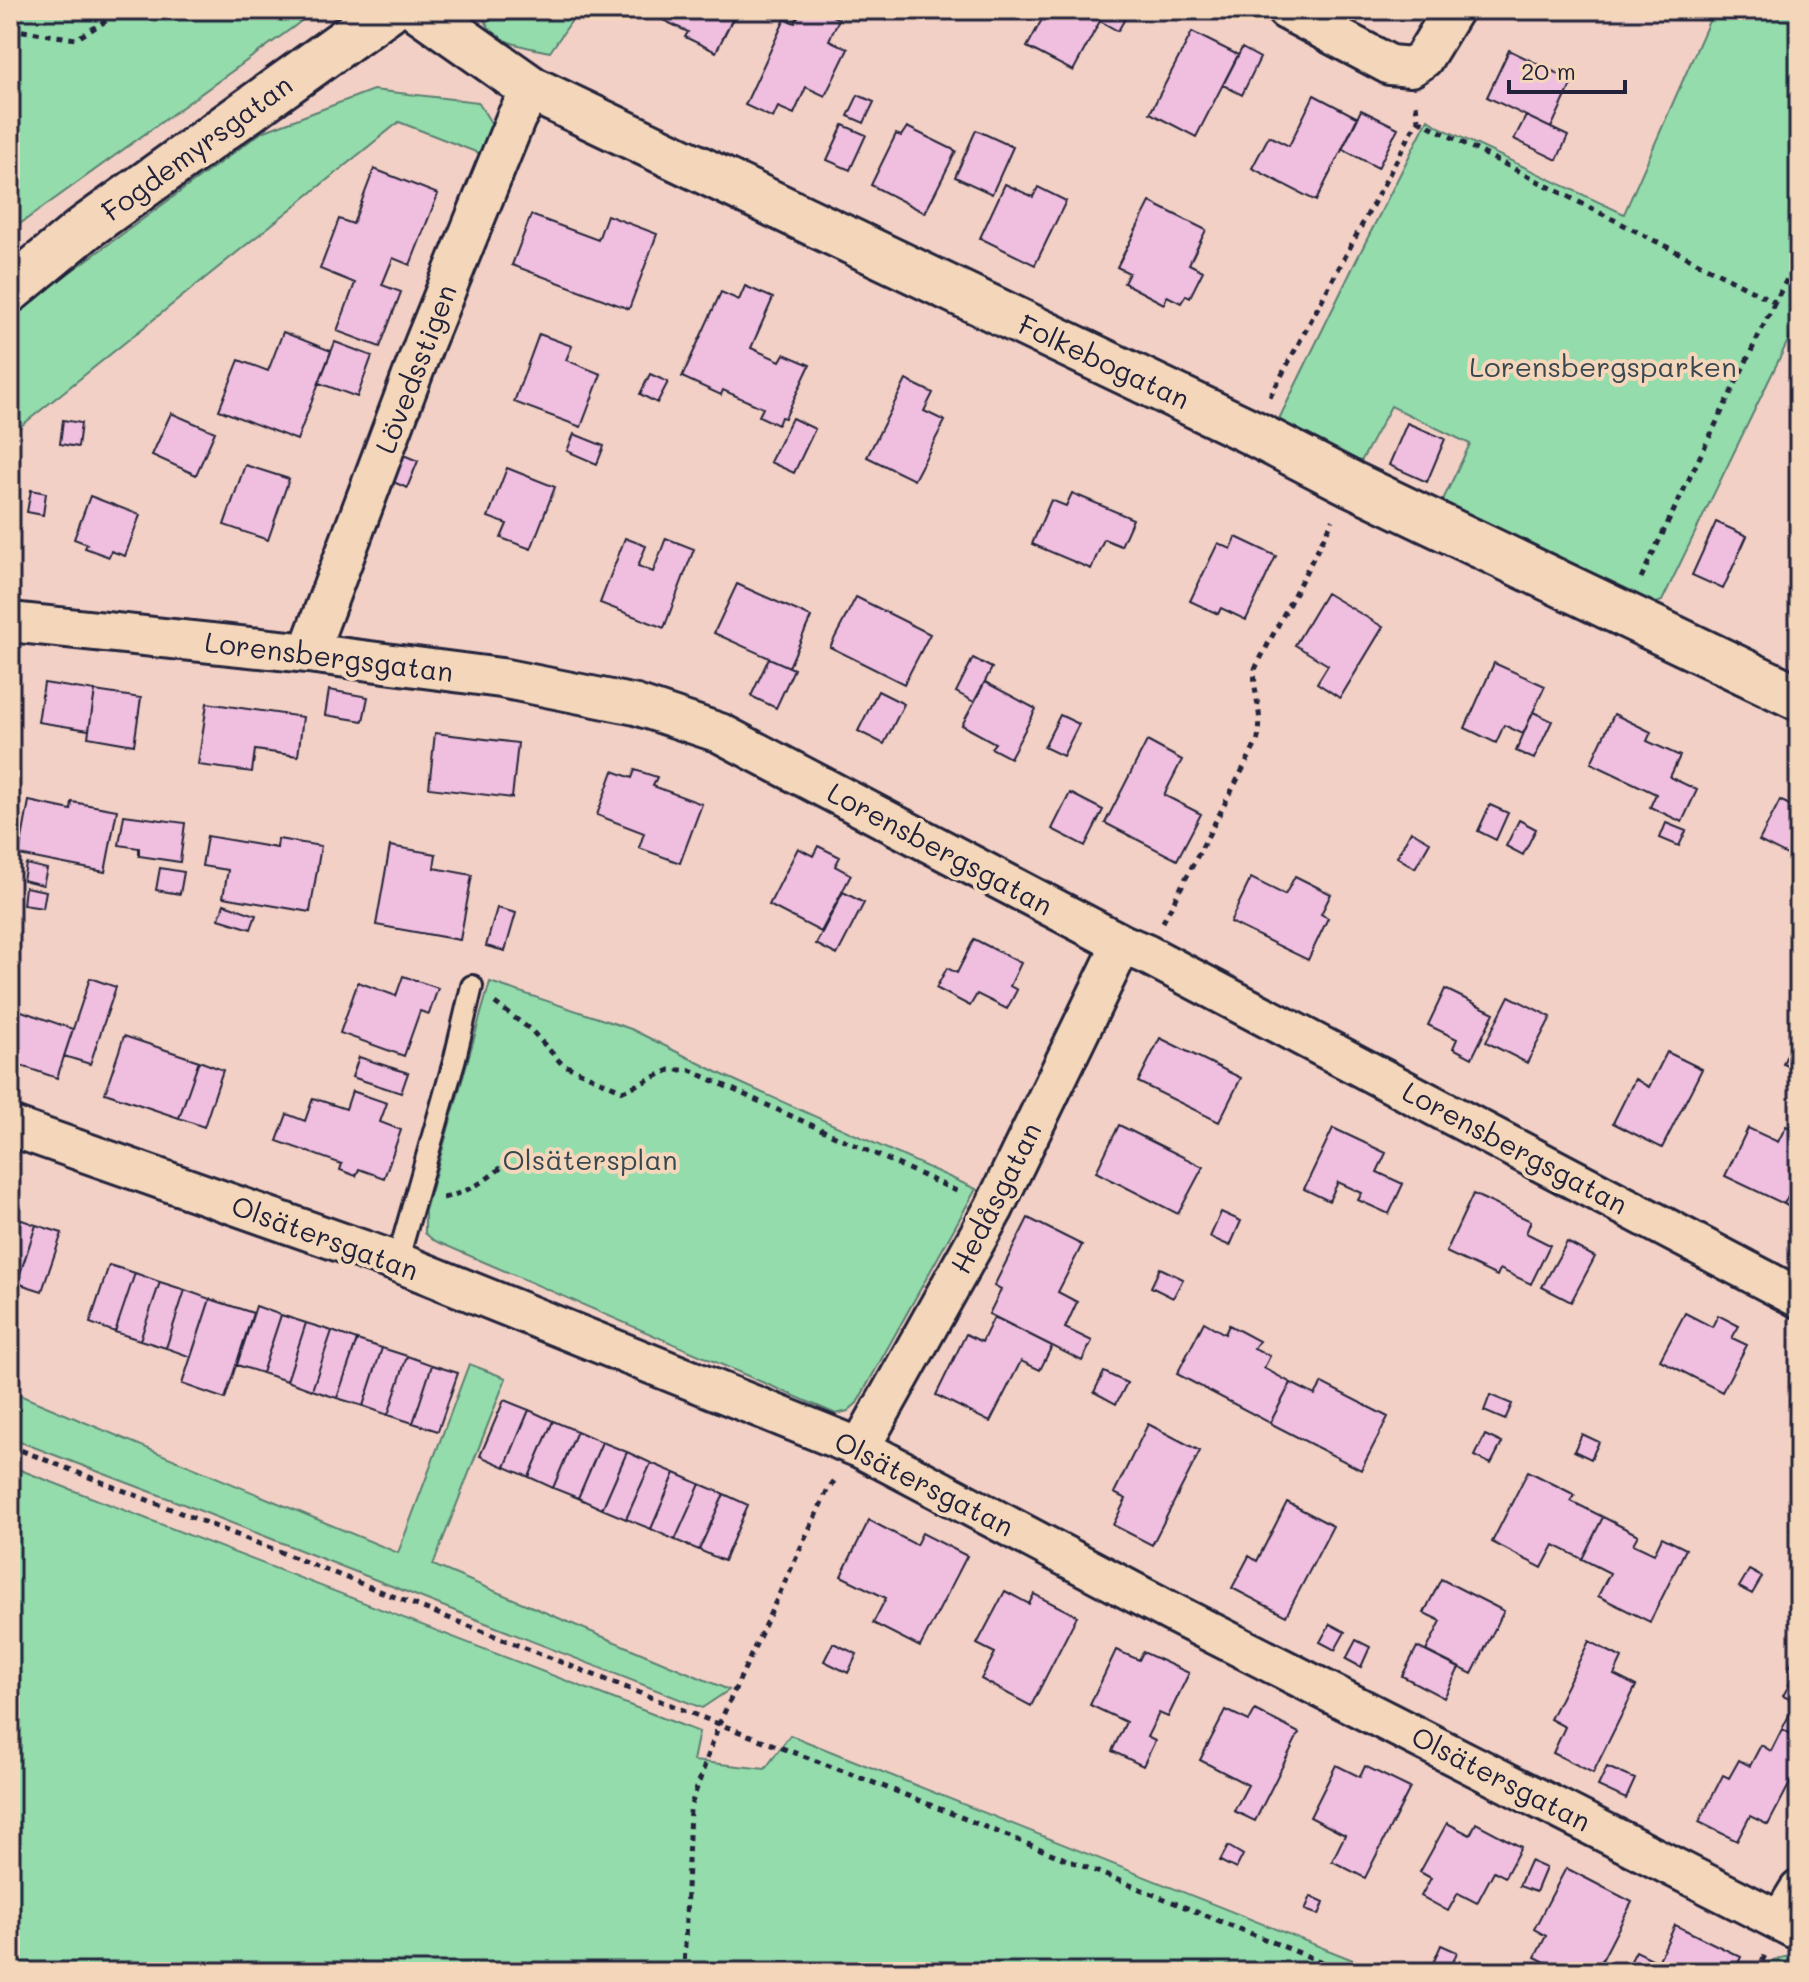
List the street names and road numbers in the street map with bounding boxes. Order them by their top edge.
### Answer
street label: Fogdemyrsgatan [94,66,299,229]
street label: Lövedsstigen [366,279,464,458]
street label: Folkebogatan [1013,306,1196,416]
street label: Lorensbergsgatan [203,623,455,689]
street label: Lorensbergsgatan [822,774,1059,923]
street label: Lorensbergsgatan [1397,1073,1634,1222]
street label: Hedåsgatan [942,1116,1049,1279]
street label: Olsätersgatan [227,1187,424,1288]
street label: Olsätersgatan [829,1422,1020,1544]
street label: Olsätersgatan [1406,1717,1597,1839]

